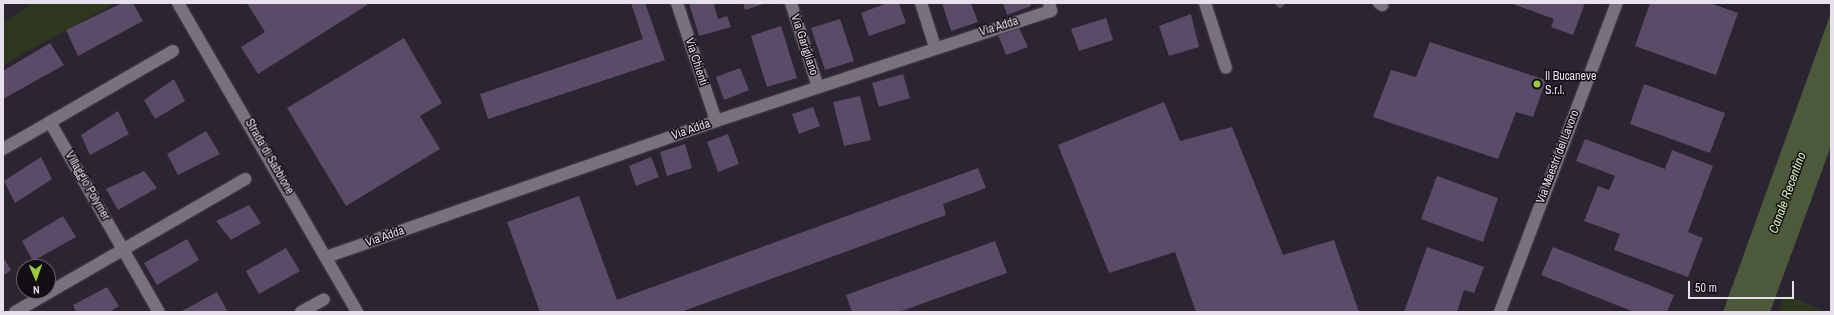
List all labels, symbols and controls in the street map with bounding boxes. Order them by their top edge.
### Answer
street label: Via Garigliano [787,13,821,77]
street label: Via Adda [978,14,1020,40]
street label: Via Chienti [682,36,710,88]
place label: Il Bucaneve S.r.l. [1545,70,1596,98]
marker: Il Bucaneve S.r.l. [1532,79,1542,89]
street label: Via Maestri del Lavoro [1534,108,1582,206]
street label: Strada di Sabbione [242,117,296,197]
street label: Via Adda [670,117,712,143]
street label: Villaggio Polymer [62,149,112,223]
water label: Canale Recentino [1766,150,1810,236]
street label: Via Adda [364,224,406,250]
north arrow [16,259,56,299]
scale bar [1690,273,1796,299]
text: 50 m [1695,280,1717,296]
text: N [33,283,40,297]

